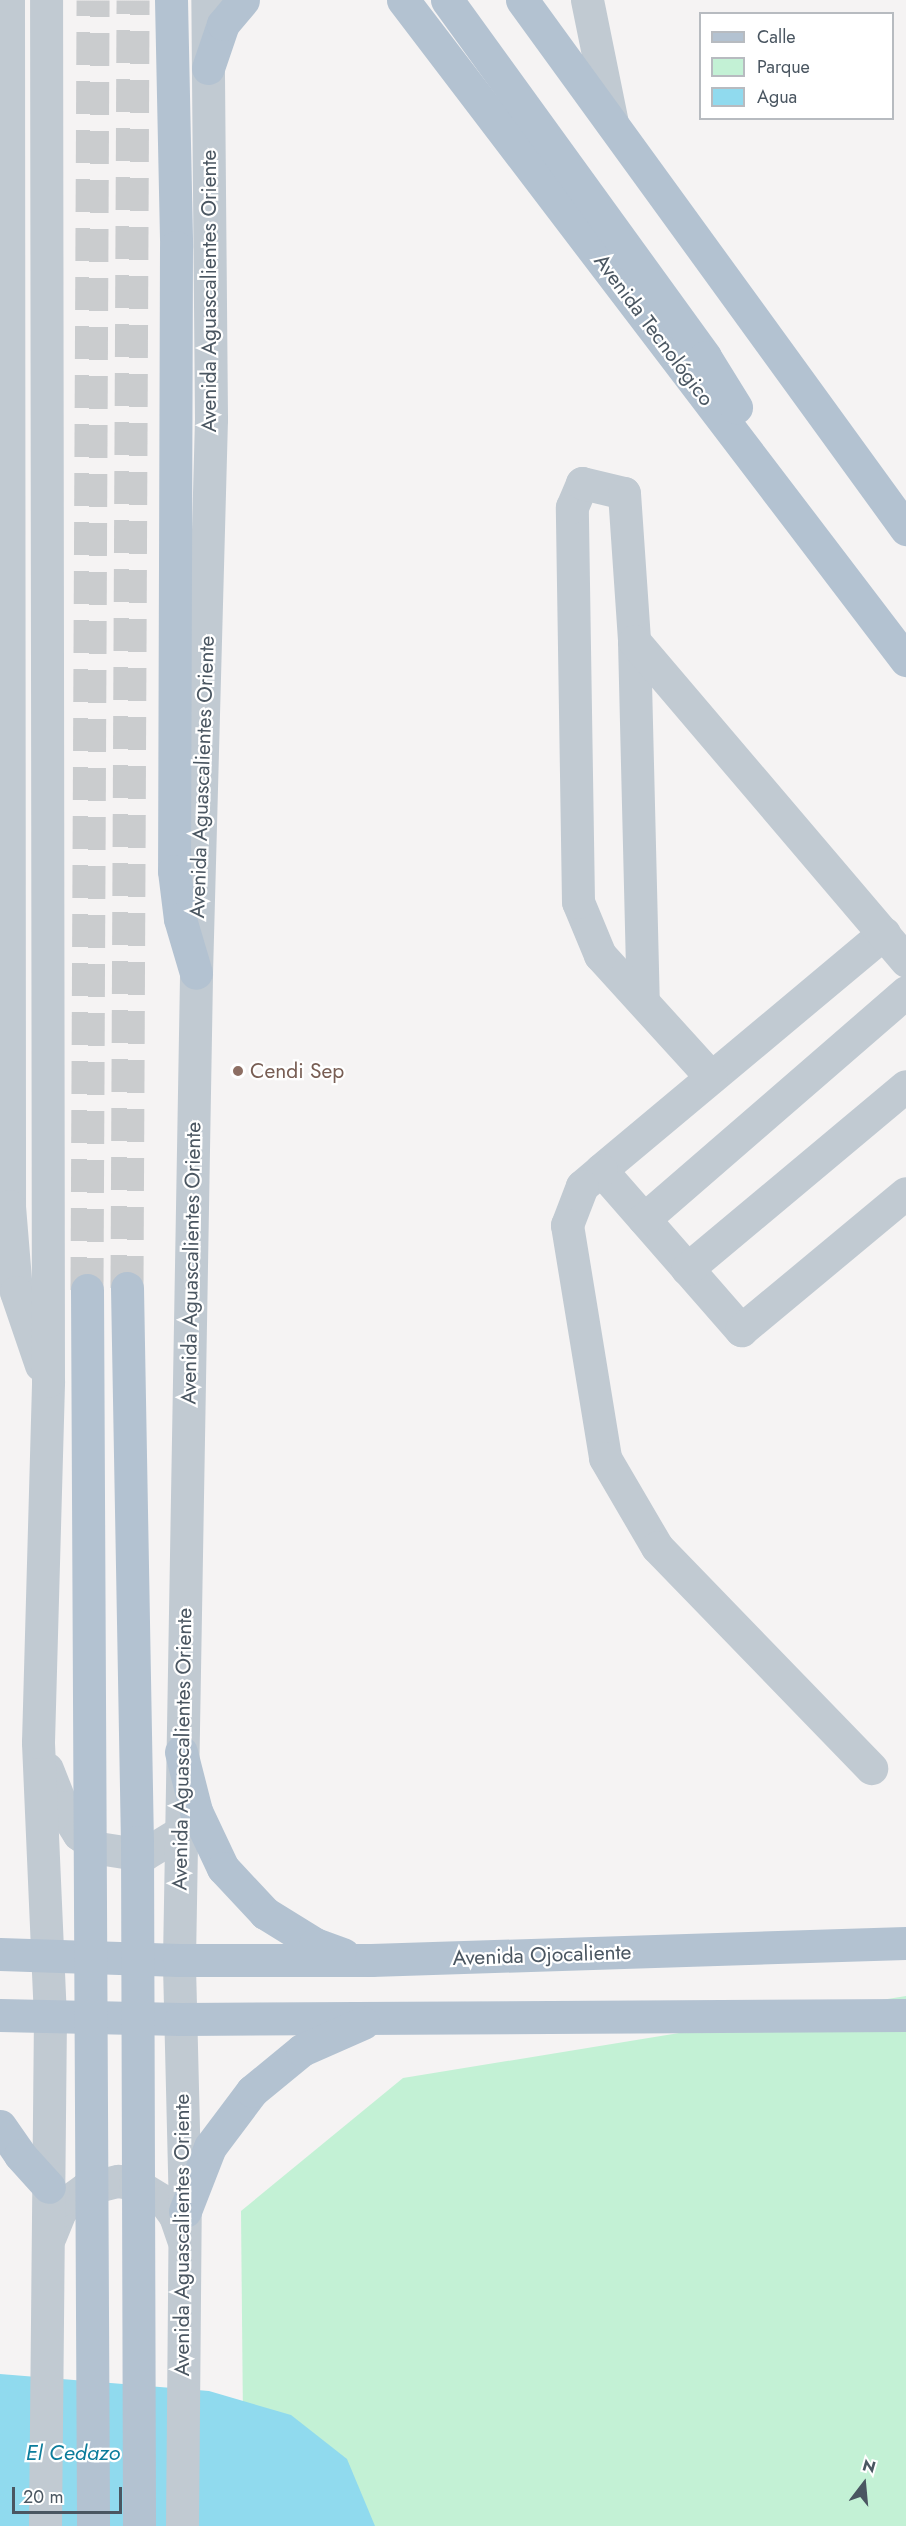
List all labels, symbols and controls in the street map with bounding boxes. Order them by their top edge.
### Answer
legend [699,12,894,120]
text: Calle [757,24,796,50]
text: Parque [757,54,810,80]
text: Agua [757,84,797,110]
street label: Avenida Aguascalientes Oriente [196,150,222,432]
street label: Avenida Tecnológico [589,249,719,411]
street label: Avenida Aguascalientes Oriente [184,635,220,919]
place label: Cendi Sep [250,1058,344,1084]
marker: Cendi Sep [231,1064,245,1078]
street label: Avenida Aguascalientes Oriente [176,1121,206,1405]
street label: Avenida Aguascalientes Oriente [167,1607,197,1891]
street label: Avenida Ojocaliente [452,1939,632,1971]
street label: Avenida Aguascalientes Oriente [169,2094,195,2376]
water label: El Cedazo [26,2440,120,2466]
text: N [860,2453,878,2479]
north arrow [834,2454,894,2514]
scale bar [15,2475,124,2513]
text: 20 m [23,2484,63,2510]

